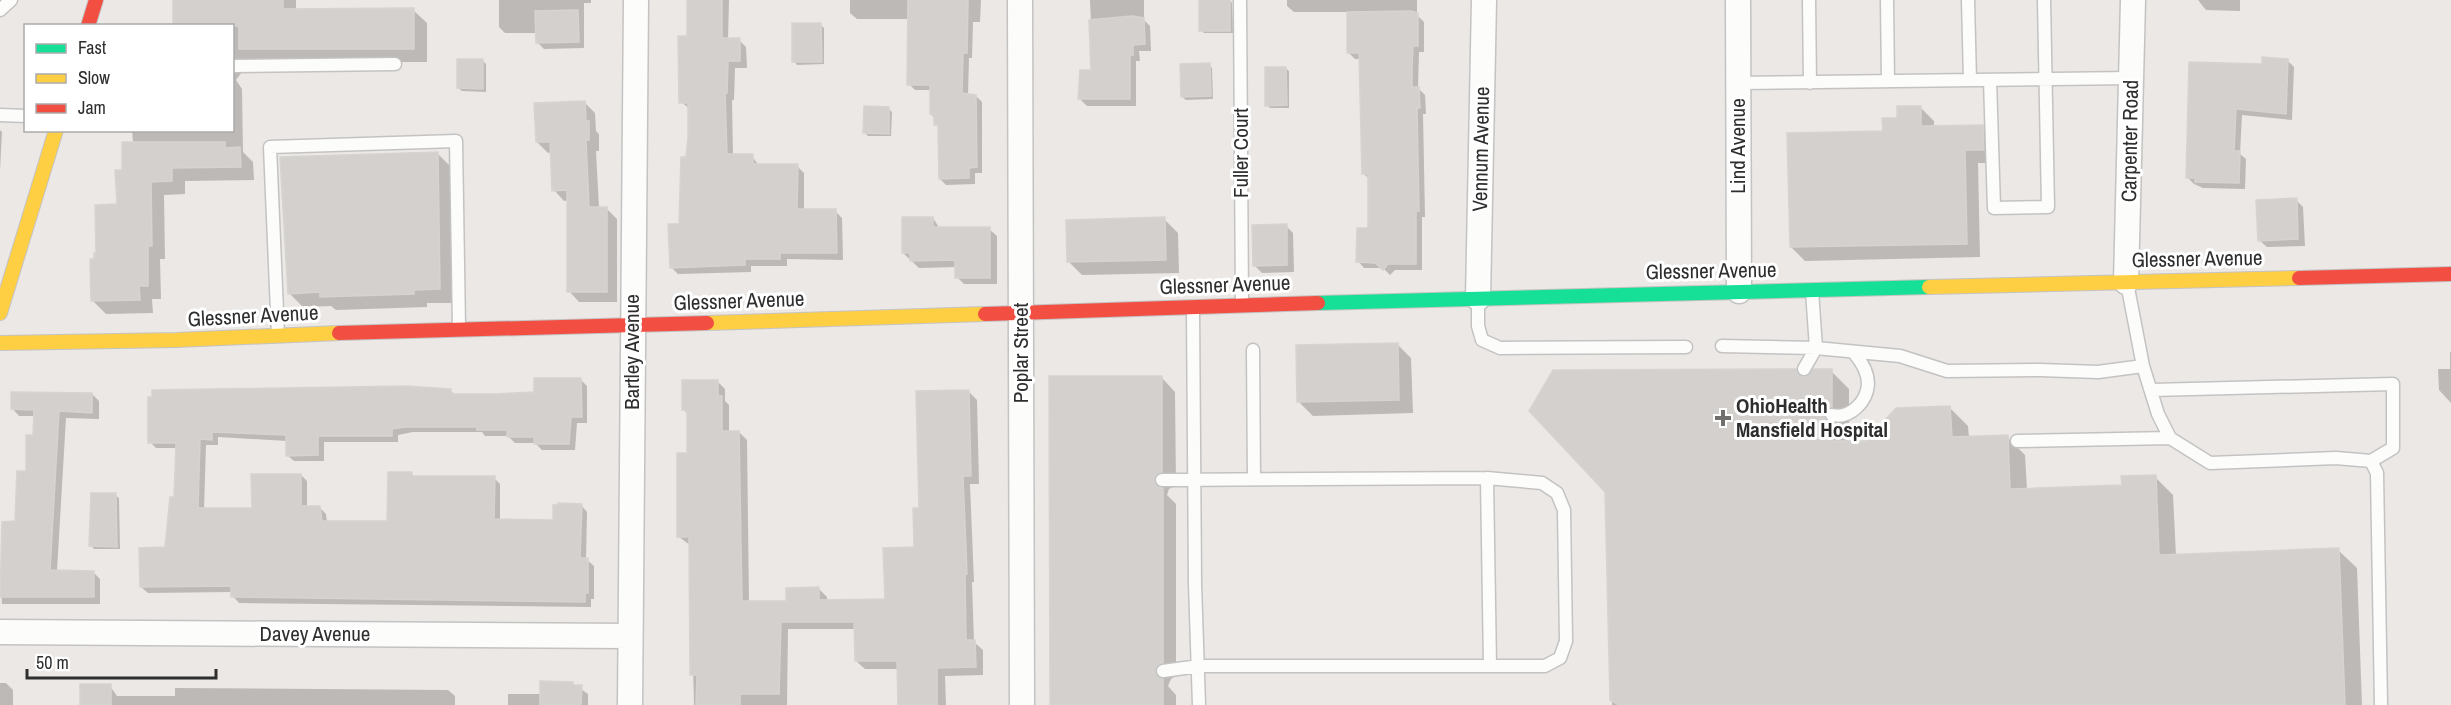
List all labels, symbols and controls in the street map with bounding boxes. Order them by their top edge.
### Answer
legend [24,24,234,132]
text: Fast [78,35,106,60]
text: Slow [78,65,110,90]
street label: Carpenter Road [2114,79,2145,202]
street label: Vennum Avenue [1465,86,1496,212]
text: Jam [78,95,106,120]
street label: Lind Avenue [1723,98,1752,194]
street label: Fuller Court [1226,108,1255,198]
street label: Glessner Avenue [2131,243,2263,274]
street label: Glessner Avenue [1645,255,1777,286]
street label: Glessner Avenue [1159,268,1291,301]
street label: Glessner Avenue [673,284,805,317]
street label: Bartley Avenue [617,294,646,410]
street label: Glessner Avenue [187,298,319,333]
street label: Poplar Street [1006,303,1035,403]
place label: OhioHealth Mansfield Hospital [1736,391,1888,444]
marker: OhioHealth Mansfield Hospital [1714,409,1732,427]
street label: Davey Avenue [260,619,370,648]
scale bar [27,642,216,680]
text: 50 m [36,650,69,675]

